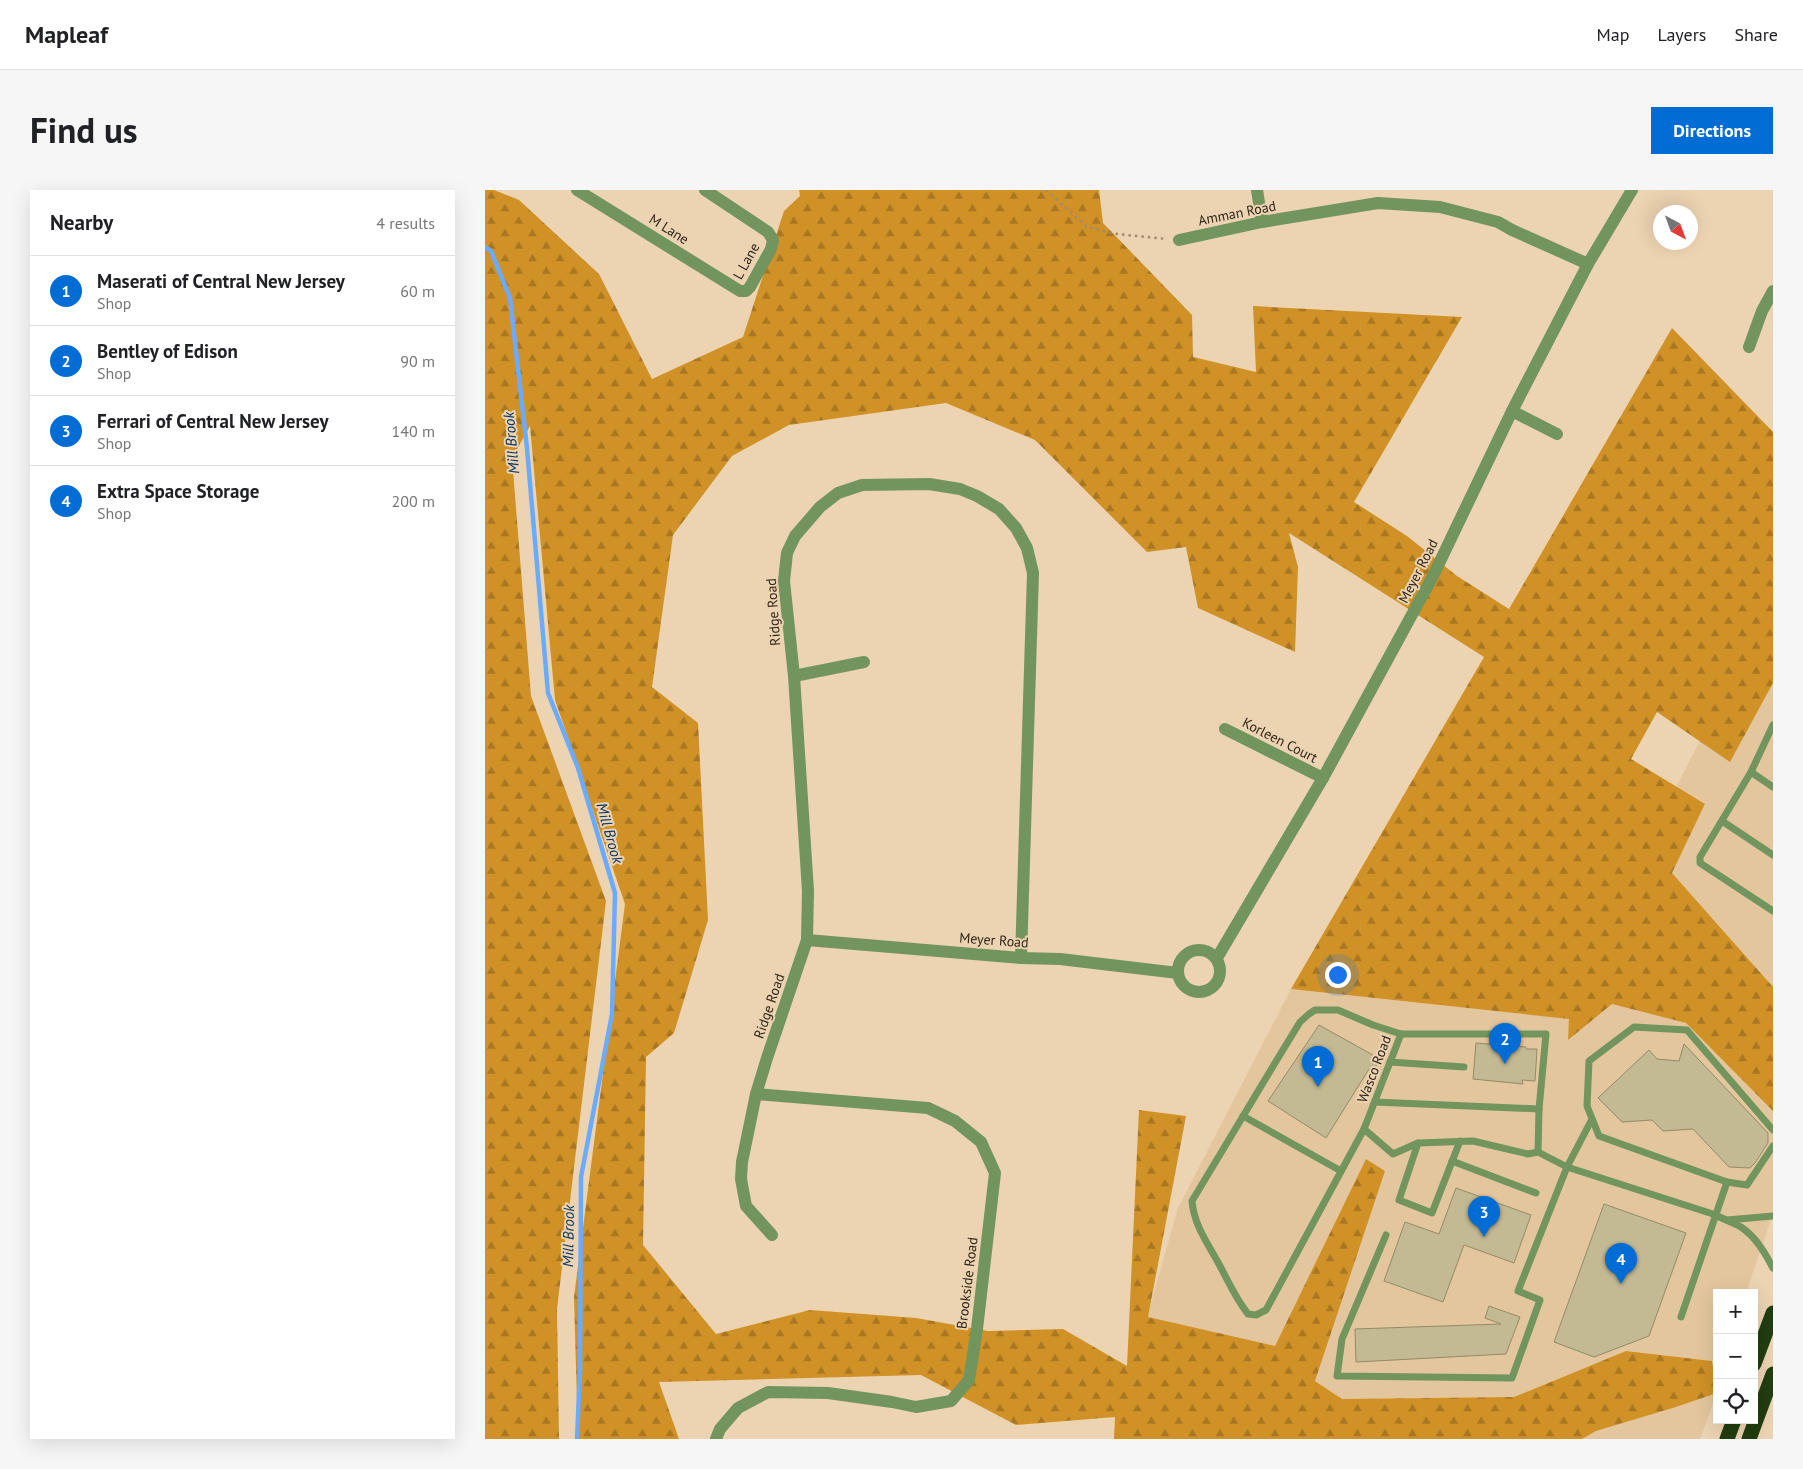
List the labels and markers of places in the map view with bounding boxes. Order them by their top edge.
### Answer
pin: 2 [1489,1023,1521,1064]
pin: 1 [1302,1046,1334,1087]
pin: 3 [1468,1196,1500,1237]
pin: 4 [1605,1243,1637,1284]

